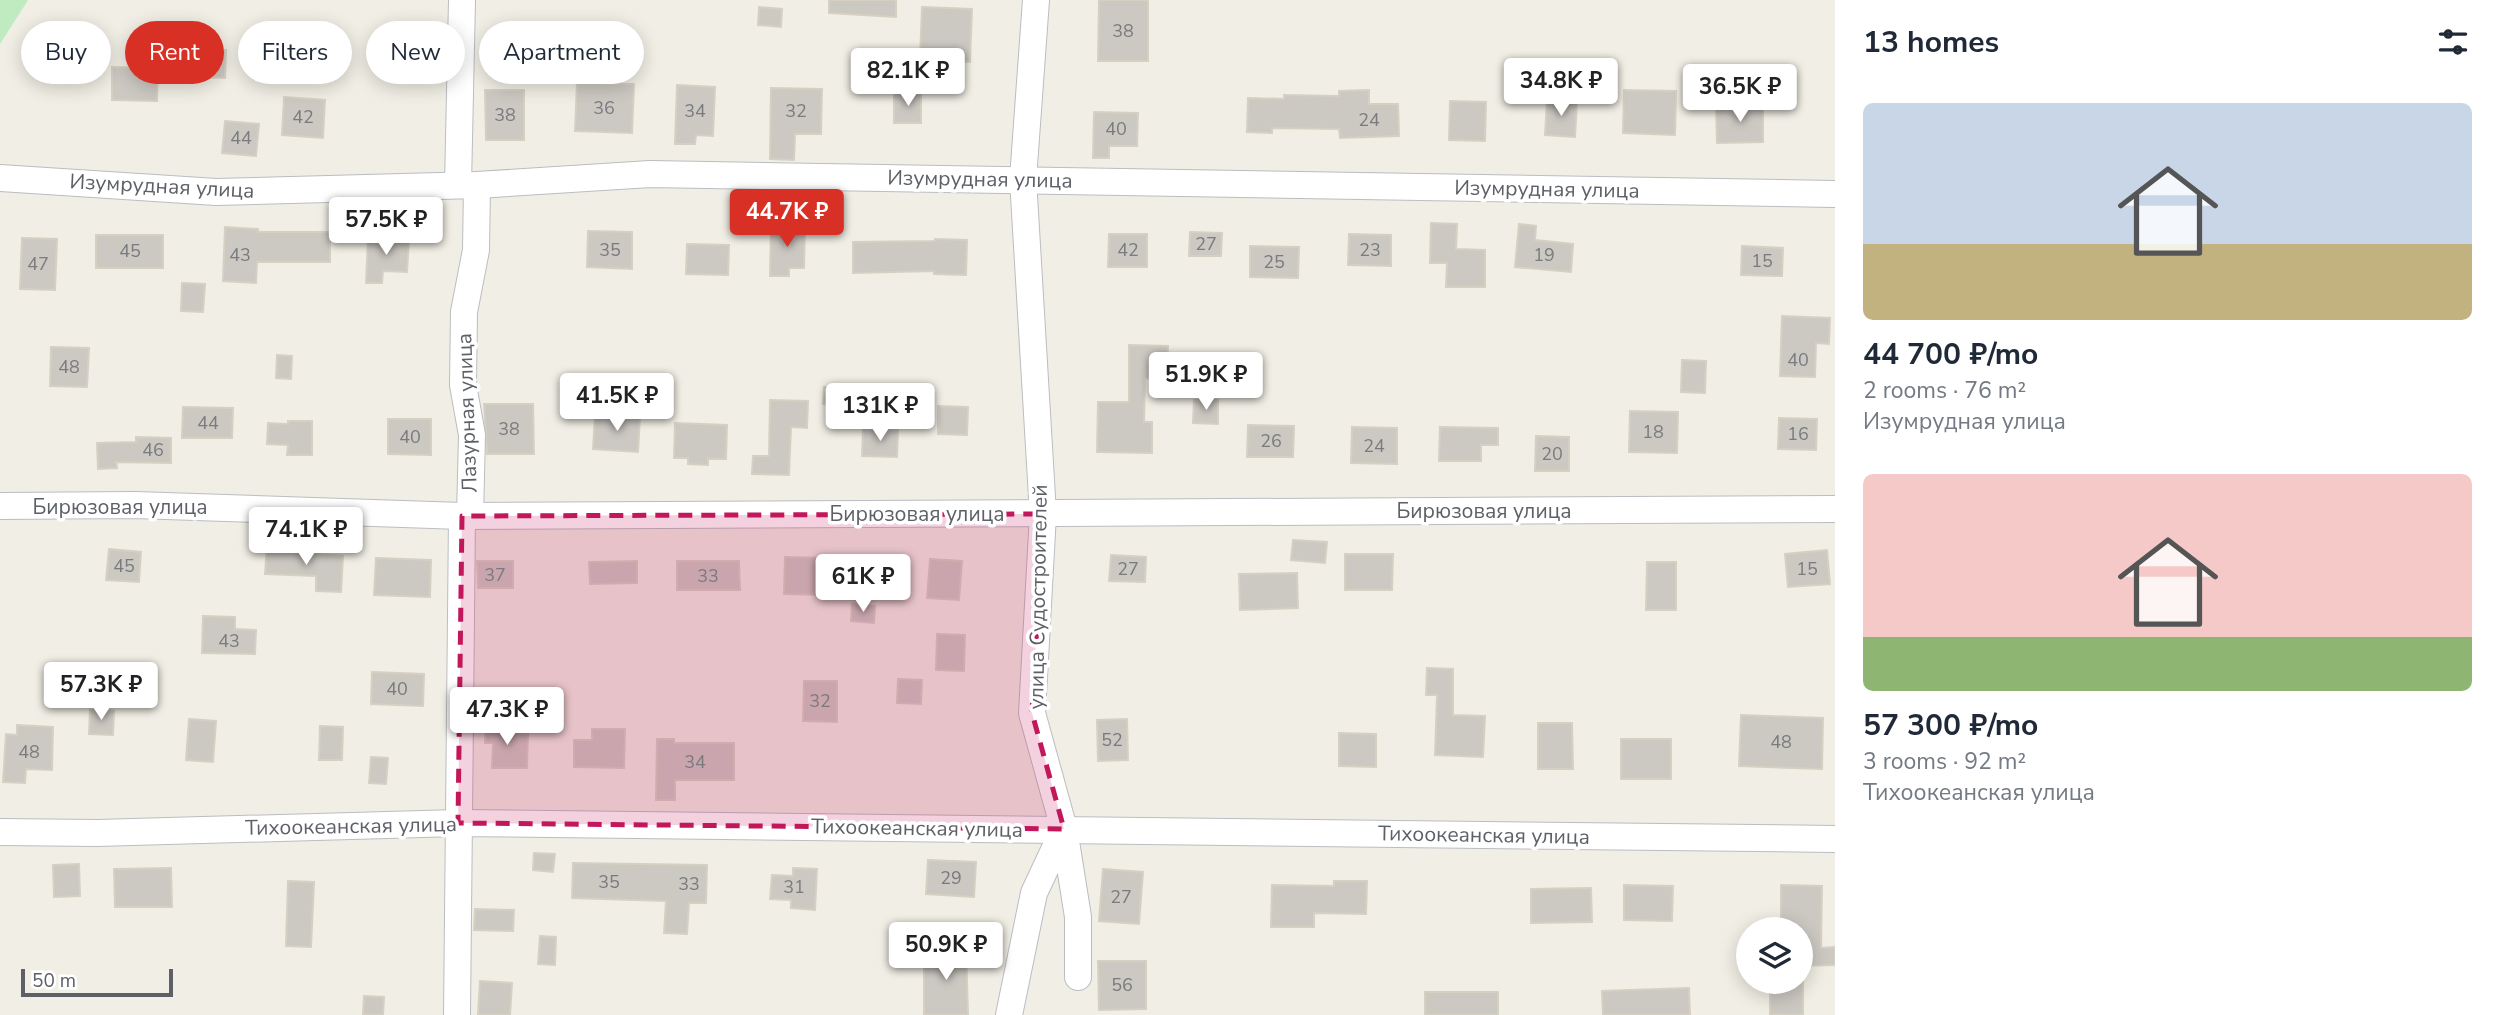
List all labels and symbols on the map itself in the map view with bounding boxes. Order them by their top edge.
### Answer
house number: 38 [1112,19,1134,43]
pin: 82.1K ₽ [843,48,973,108]
pin: 34.8K ₽ [1496,58,1626,118]
pin: 36.5K ₽ [1675,64,1805,124]
house number: 36 [593,96,615,120]
house number: 34 [684,99,706,123]
house number: 32 [785,99,807,123]
house number: 38 [494,103,516,127]
house number: 42 [292,105,314,129]
house number: 24 [1358,108,1380,132]
house number: 40 [1105,117,1127,141]
house number: 44 [230,126,252,150]
street label: Изумрудная улица [887,163,1073,195]
street label: Изумрудная улица [69,167,255,205]
street label: Изумрудная улица [1454,173,1640,205]
pin: 44.7K ₽ [722,190,852,249]
pin: 57.5K ₽ [321,198,451,257]
house number: 27 [1195,232,1217,256]
house number: 35 [599,238,621,262]
house number: 42 [1117,238,1139,262]
house number: 23 [1359,238,1381,262]
house number: 45 [119,239,141,263]
house number: 43 [229,243,251,267]
house number: 19 [1533,243,1555,267]
house number: 15 [1751,249,1773,273]
house number: 25 [1263,250,1285,274]
house number: 47 [27,252,49,276]
street label: Лазурная улица [450,333,484,493]
house number: 40 [1787,348,1809,372]
pin: 51.9K ₽ [1141,352,1271,412]
house number: 48 [58,355,80,379]
pin: 41.5K ₽ [552,374,682,433]
pin: 131K ₽ [823,384,937,443]
house number: 44 [197,411,219,435]
house number: 38 [498,417,520,441]
house number: 18 [1642,420,1664,444]
house number: 16 [1787,422,1809,446]
house number: 40 [399,425,421,449]
house number: 26 [1260,429,1282,453]
house number: 24 [1363,434,1385,458]
house number: 46 [142,438,164,462]
house number: 20 [1541,442,1563,466]
street label: улица Судостроителей [1022,484,1054,710]
street label: Бирюзовая улица [32,493,208,521]
street label: Бирюзовая улица [1396,497,1572,525]
street label: Бирюзовая улица [829,500,1005,528]
pin: 74.1K ₽ [241,508,371,567]
house number: 45 [113,554,135,578]
pin: 61K ₽ [814,554,912,614]
house number: 27 [1117,557,1139,581]
house number: 15 [1796,557,1818,581]
house number: 37 [484,563,506,587]
house number: 33 [697,564,719,588]
house number: 43 [218,629,240,653]
pin: 57.3K ₽ [36,662,166,722]
house number: 40 [386,677,408,701]
pin: 47.3K ₽ [442,688,572,747]
house number: 32 [809,689,831,713]
house number: 52 [1101,728,1123,752]
house number: 48 [1770,730,1792,754]
house number: 48 [18,740,40,764]
house number: 34 [684,750,706,774]
street label: Тихоокеанская улица [245,810,457,842]
street label: Тихоокеанская улица [811,812,1023,844]
street label: Тихоокеанская улица [1378,819,1590,851]
house number: 29 [940,866,962,890]
house number: 35 [598,870,620,894]
house number: 33 [678,872,700,896]
house number: 31 [783,875,805,899]
house number: 27 [1110,885,1132,909]
pin: 50.9K ₽ [881,922,1011,982]
scale bar [21,966,173,998]
house number: 56 [1111,973,1133,997]

